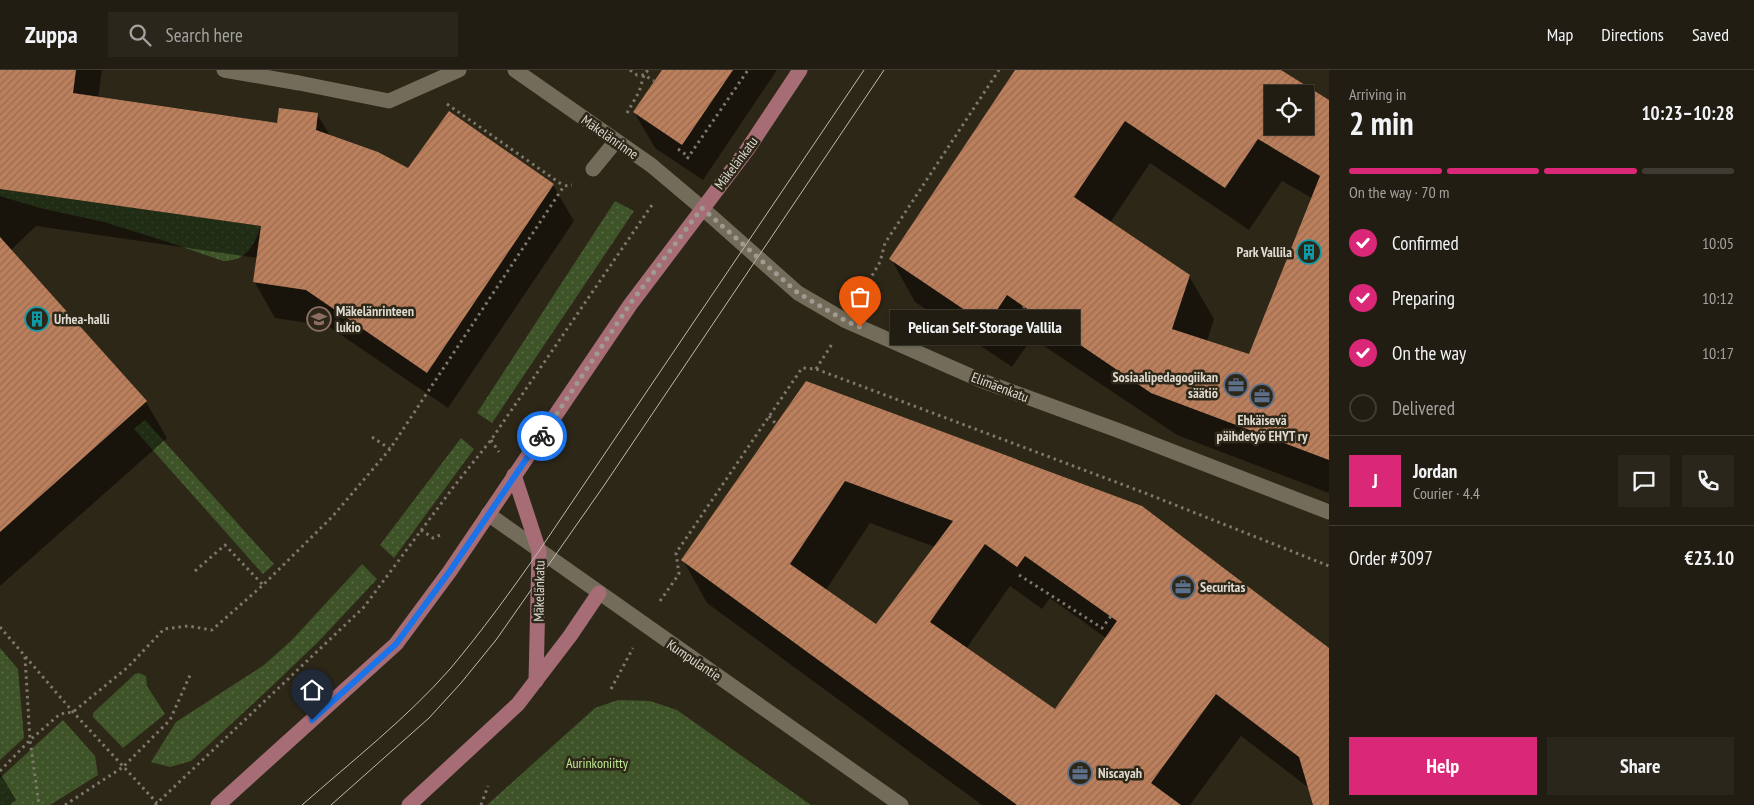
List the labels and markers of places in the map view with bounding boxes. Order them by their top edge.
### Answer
building icon: Park Vallila [1296,239,1322,265]
place label: Park Vallila [1237,243,1292,261]
pin [839,276,881,327]
place label: Mäkelänrinteen lukio [336,302,414,336]
building icon: Urhea-halli [24,306,50,332]
school or university icon: Mäkelänrinteen lukio [306,306,332,332]
place label: Urhea-halli [54,310,110,328]
callout: Pelican Self-Storage Vallila [890,310,1080,344]
place label: Sosiaalipedagogiikan säätiö [1112,368,1218,402]
office icon: Sosiaalipedagogiikan säätiö [1223,372,1249,398]
office icon: Ehkäisevä päihdetyö EHYT ry [1249,383,1275,409]
place label: Ehkäisevä päihdetyö EHYT ry [1216,411,1308,445]
office icon: Securitas [1170,574,1196,600]
place label: Securitas [1200,578,1245,596]
pin [291,669,333,720]
office icon: Niscayah [1067,760,1093,786]
place label: Niscayah [1098,764,1142,782]

